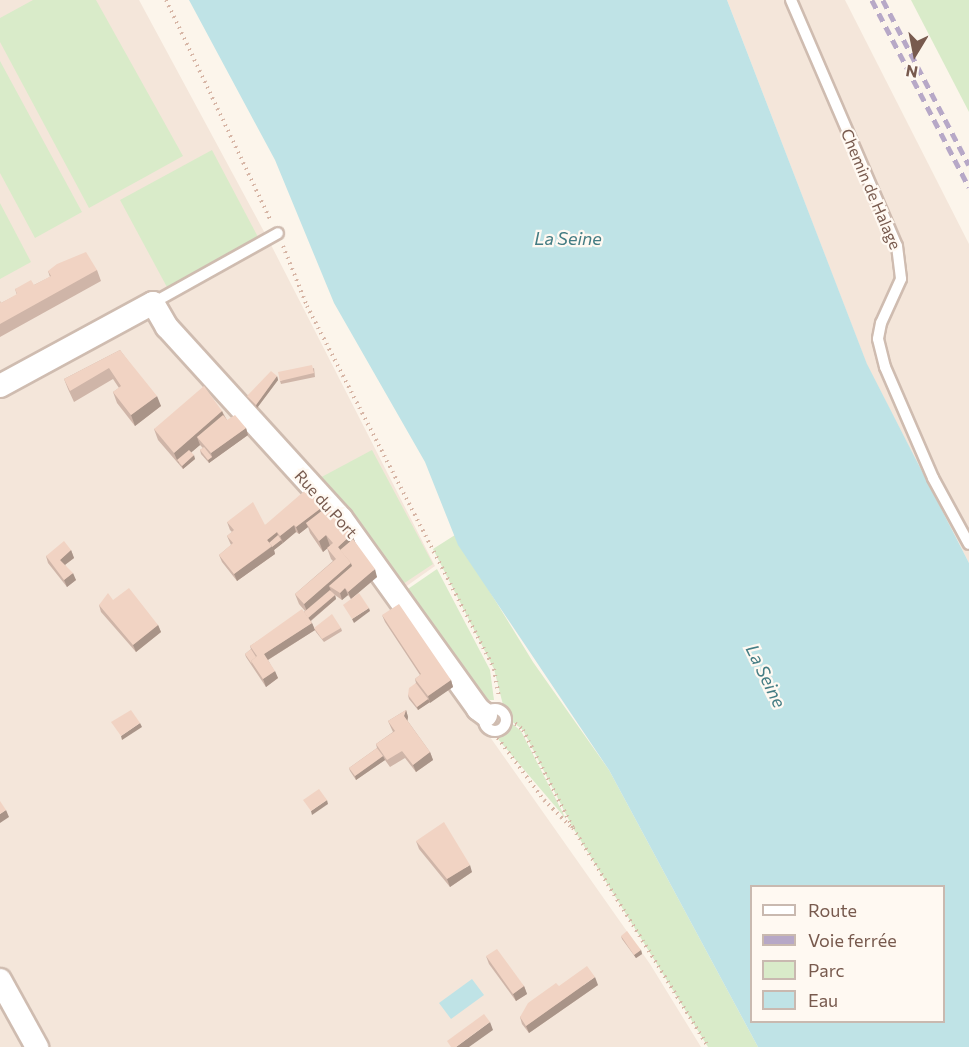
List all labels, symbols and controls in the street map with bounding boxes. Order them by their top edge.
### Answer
north arrow [885,24,945,84]
text: N [904,62,919,83]
street label: Chemin de Halage [837,126,905,252]
water label: La Seine [534,227,602,249]
street label: Rue du Port [291,466,361,542]
water label: La Seine [741,641,791,711]
legend [750,885,945,1023]
text: Route [808,899,857,921]
text: Voie ferrée [808,929,897,951]
text: Parc [808,959,845,981]
text: Eau [808,989,838,1011]

